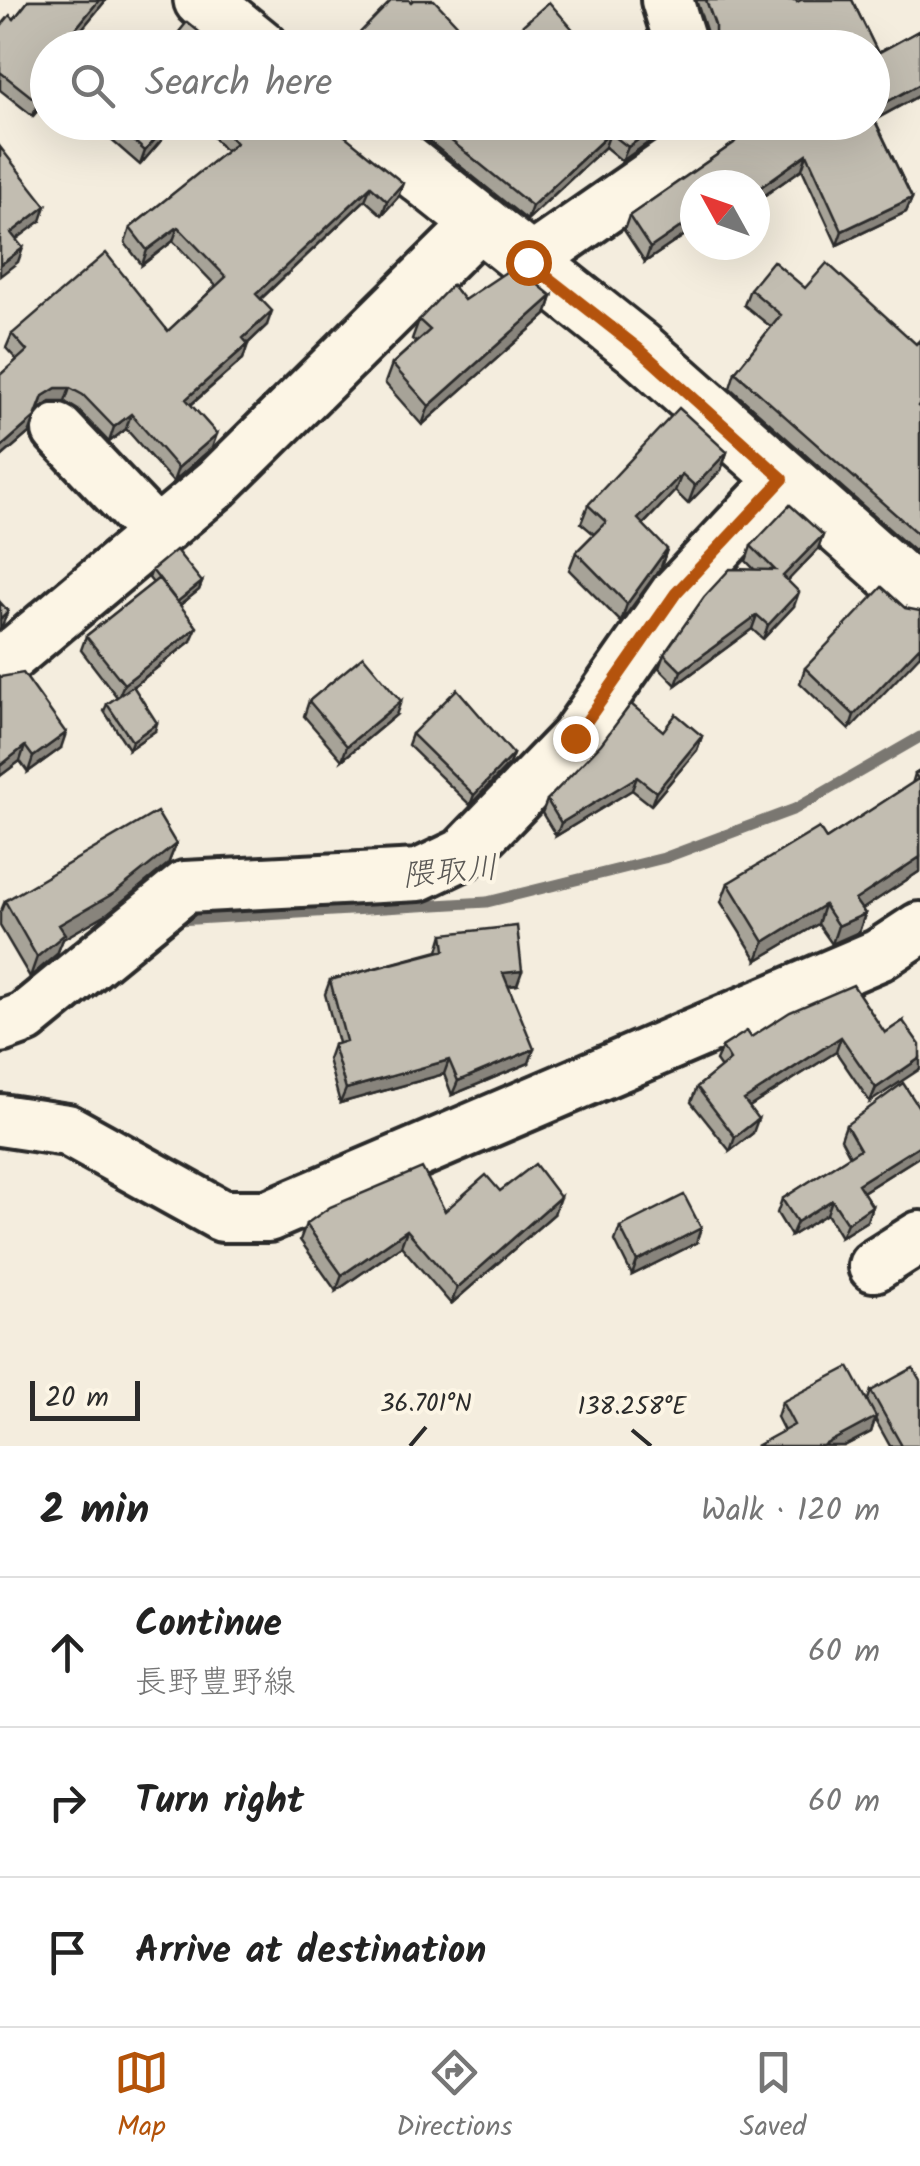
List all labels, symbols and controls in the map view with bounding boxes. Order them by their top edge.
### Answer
search box [30,30,890,140]
text: Search here [145,55,332,115]
icon: search [65,58,120,113]
north arrow [680,170,770,260]
route start [506,240,552,286]
route end [553,716,599,762]
water label: 隈取川 [400,843,500,903]
scale bar [30,1376,140,1420]
text: 20 m [45,1376,109,1421]
text: 36.701°N [380,1384,472,1424]
text: 138.258°E [577,1387,688,1427]
text: 2 min [40,1478,149,1545]
text: Walk · 120 m [701,1486,880,1537]
text: Continue [135,1595,282,1655]
icon: ahead [40,1625,95,1680]
text: 60 m [808,1627,880,1678]
text: 長野豊野線 [135,1658,295,1709]
text: Turn right [135,1772,304,1832]
icon: right [40,1775,95,1830]
text: 60 m [808,1777,880,1828]
text: Arrive at destination [135,1922,486,1982]
icon: arrive [40,1925,95,1980]
tab: Map [114,2045,169,2150]
tab: Directions [396,2045,512,2150]
tab: Saved [740,2045,806,2150]

